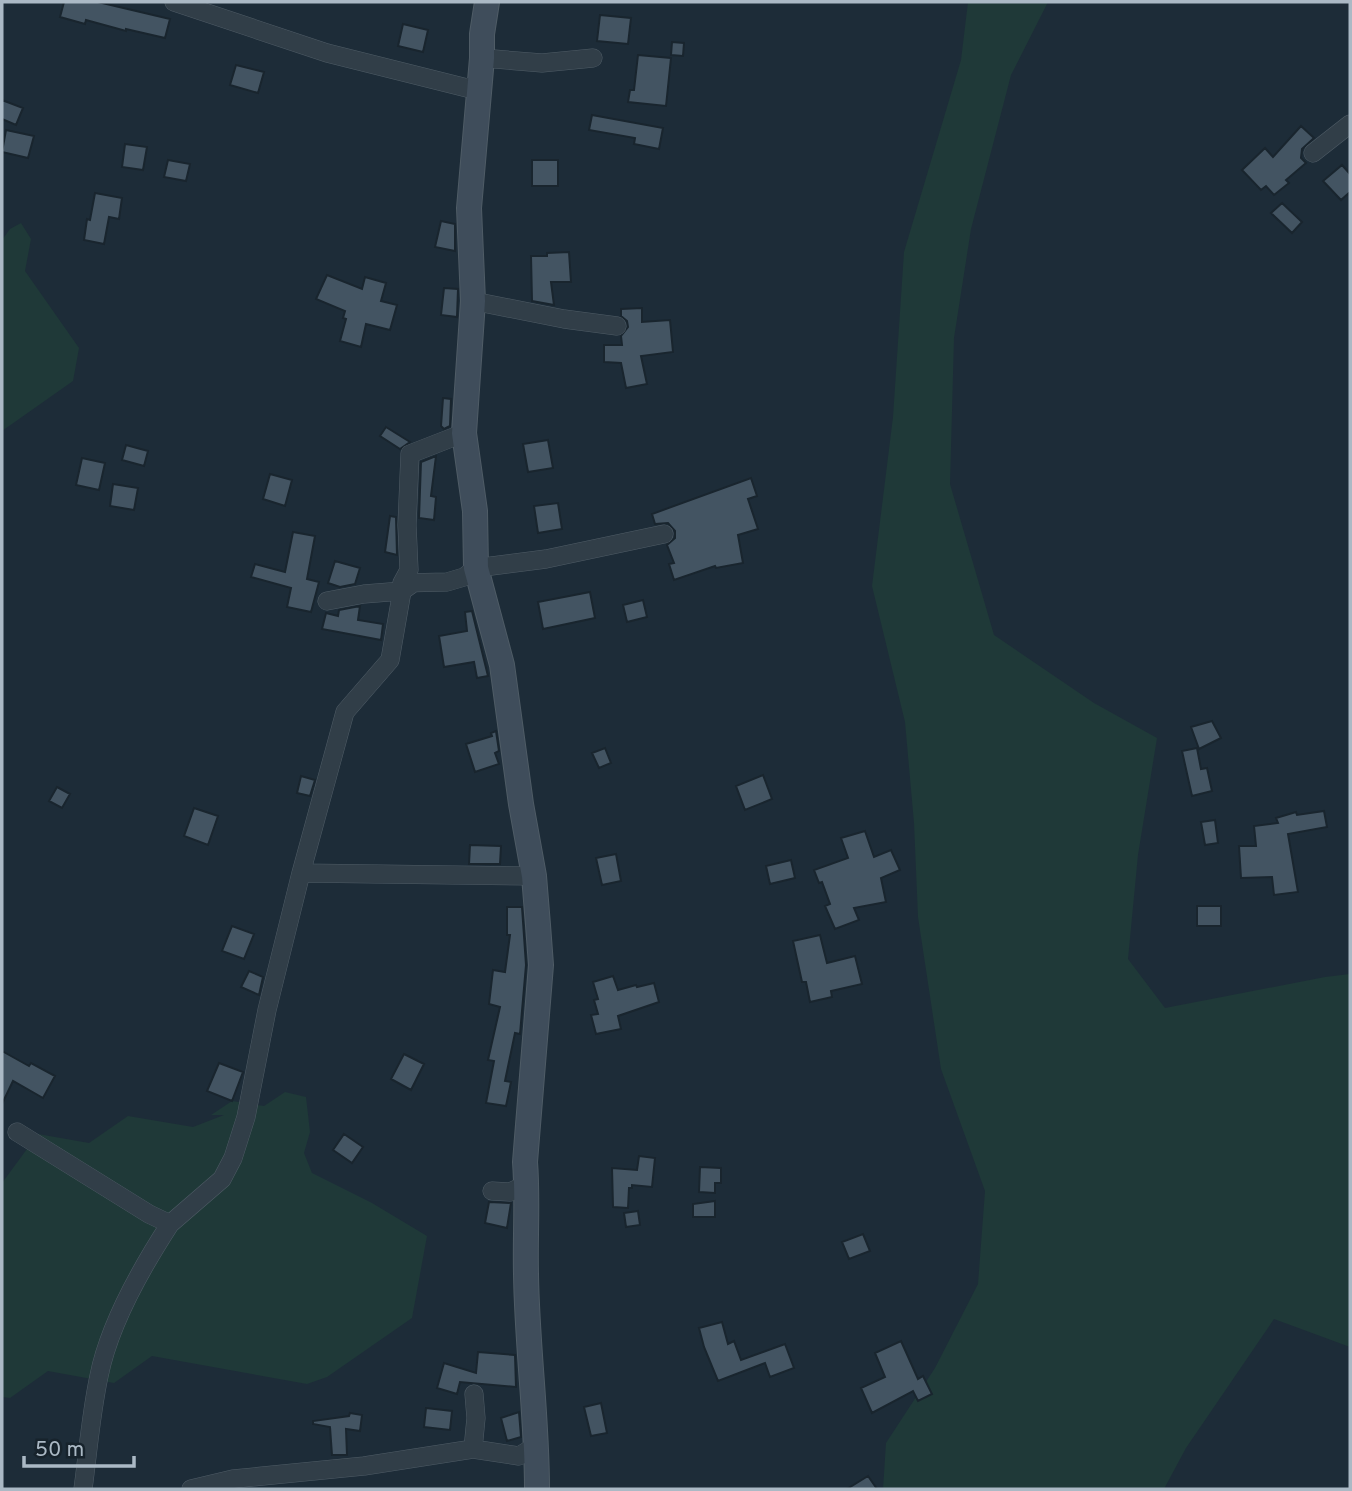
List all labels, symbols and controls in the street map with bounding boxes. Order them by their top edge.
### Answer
scale bar [24,1424,135,1468]
text: 50 m [35,1437,84,1464]

